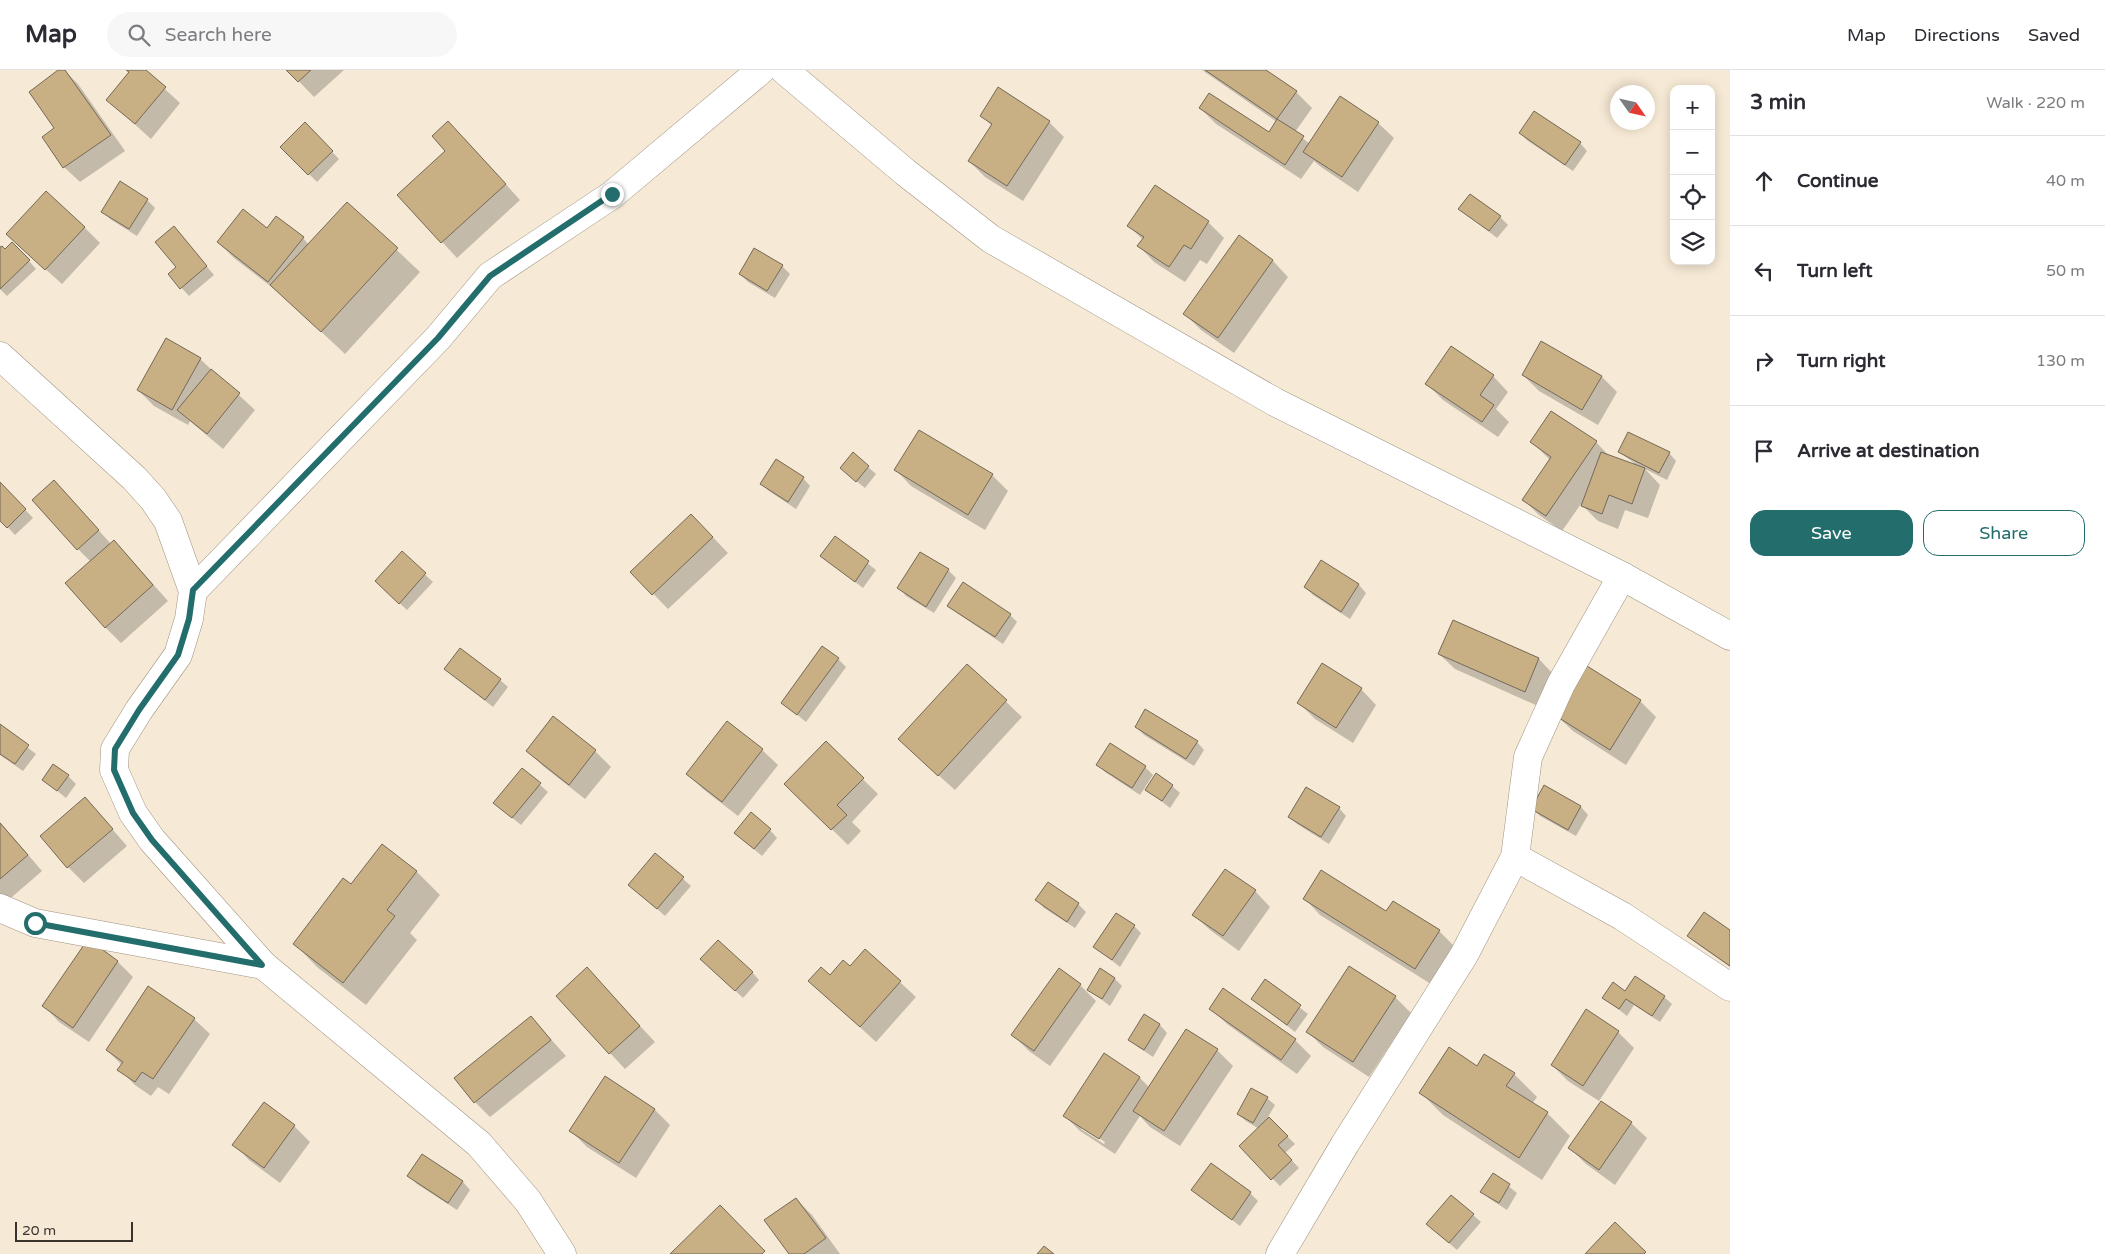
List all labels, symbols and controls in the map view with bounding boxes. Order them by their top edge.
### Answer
search box [107,12,457,57]
text: Map [25,20,77,49]
icon: search [125,21,153,49]
text: Search here [165,24,272,46]
text: Map [1847,24,1886,46]
text: Directions [1914,24,2000,46]
text: Saved [2028,24,2080,46]
north arrow [1610,85,1655,130]
map controls [1670,85,1715,265]
button: + [1670,85,1715,130]
text: 3 min [1750,90,1806,115]
text: Walk · 220 m [1986,93,2085,113]
button: − [1670,130,1715,175]
icon: ahead [1750,167,1778,195]
text: Continue [1797,170,1879,192]
text: 40 m [2046,171,2085,191]
button: locate [1670,175,1715,220]
route end [601,183,624,206]
button: layers [1670,220,1715,265]
icon: left [1750,257,1778,285]
text: Turn left [1797,260,1873,282]
text: 50 m [2046,261,2085,281]
icon: right [1750,347,1778,375]
text: Turn right [1797,350,1885,372]
text: 130 m [2036,351,2085,371]
icon: arrive [1750,437,1778,465]
text: Arrive at destination [1797,440,1980,462]
button: Save [1750,510,1913,556]
button: Share [1923,510,2085,556]
route start [24,912,47,935]
scale bar [15,1219,132,1242]
text: 20 m [22,1222,56,1239]

